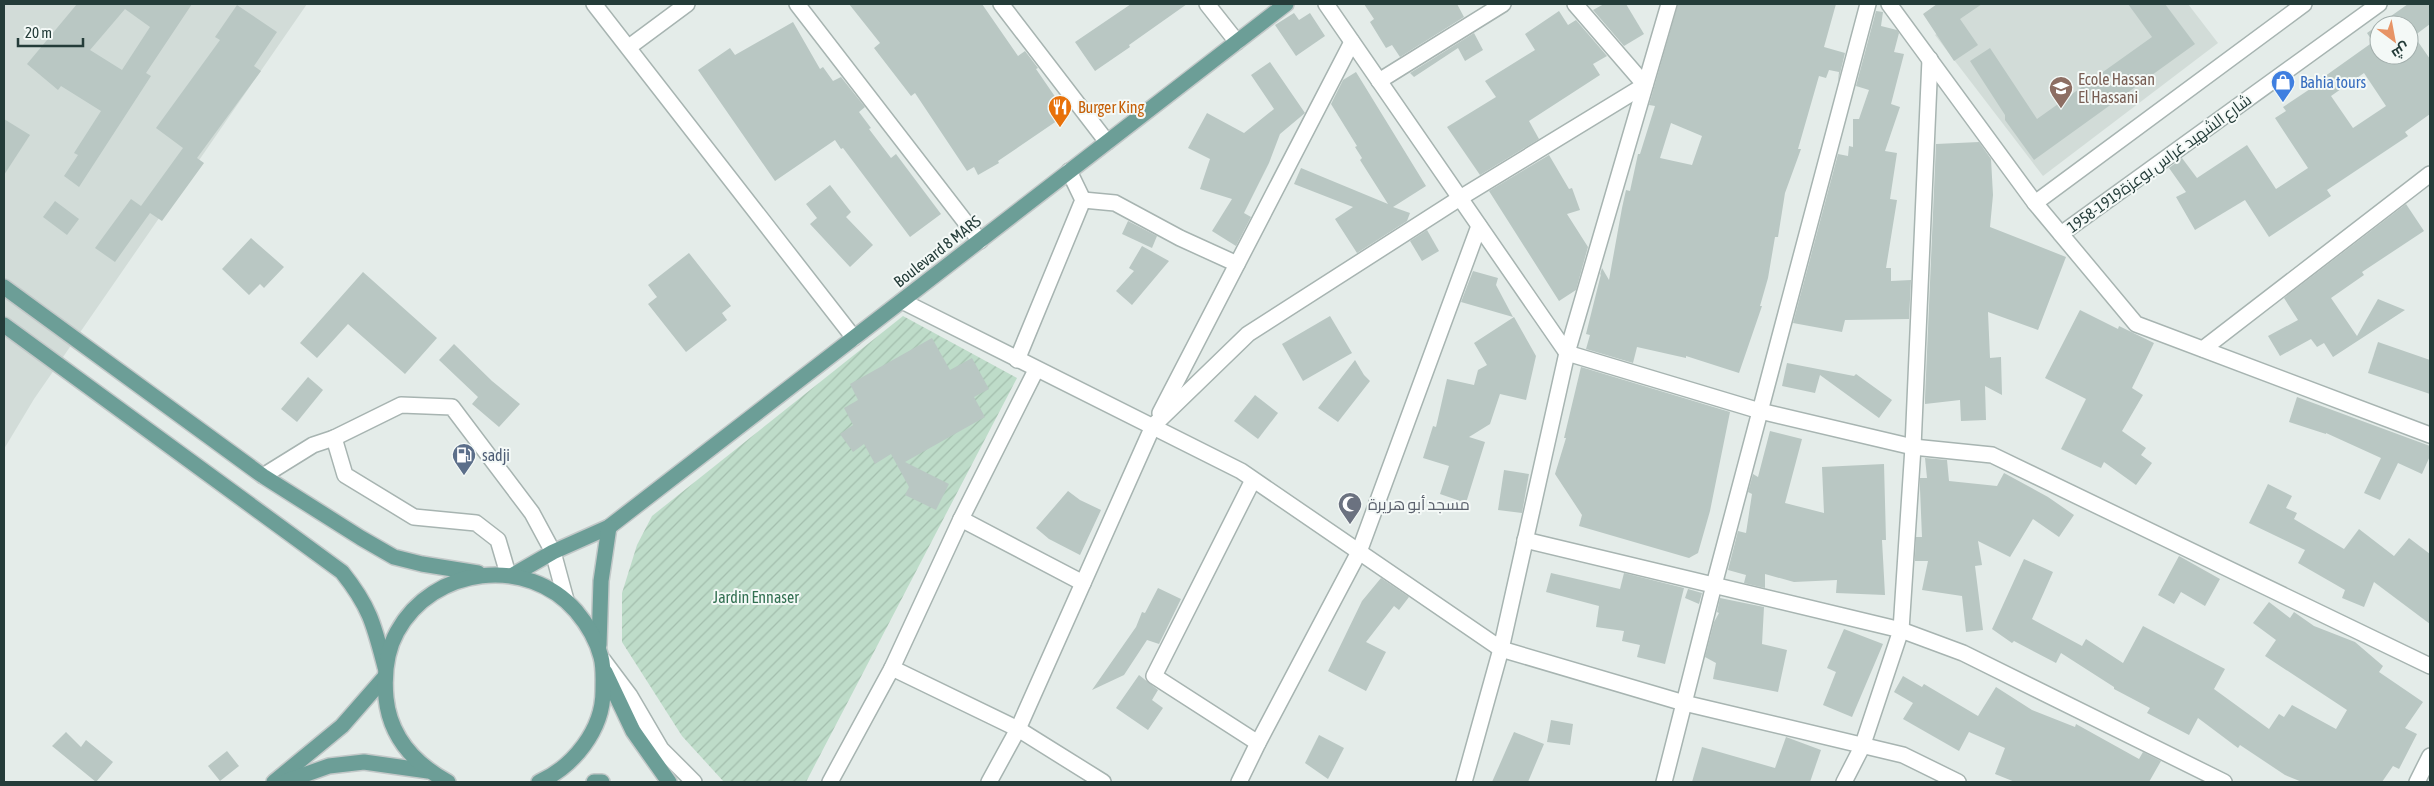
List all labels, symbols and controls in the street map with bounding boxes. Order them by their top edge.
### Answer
scale bar [18,15,82,47]
north arrow [2369,15,2419,65]
text: 20 m [25,24,52,41]
text: ش [2388,39,2413,63]
shop icon: Bahia tours [2270,69,2296,103]
place label: Ecole Hassan El Hassani [2078,70,2155,106]
place label: Bahia tours [2300,73,2367,91]
school or university icon: Ecole Hassan El Hassani [2048,75,2074,109]
street label: شارع الشهيد غراس بوعزة1919-1958 [2063,90,2256,238]
restaurant icon: Burger King [1047,94,1073,128]
place label: Burger King [1078,98,1145,117]
street label: Boulevard 8 MARS [890,211,984,291]
fuel station icon: sadji [451,442,477,476]
place label: sadji [482,446,510,465]
mosque icon: مسجد أبو هريرة [1337,491,1363,525]
place label: مسجد أبو هريرة [1368,495,1470,514]
park label: Jardin Ennaser [713,588,799,606]

